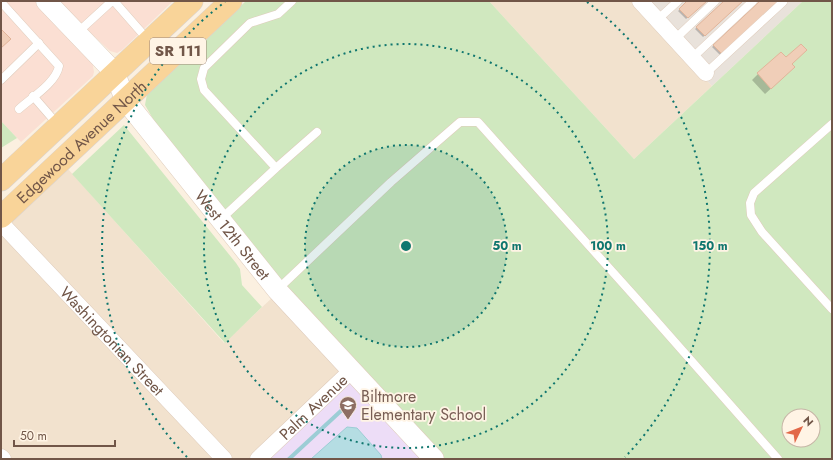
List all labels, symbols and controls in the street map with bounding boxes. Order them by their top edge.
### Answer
road number: SR 111 [150,38,206,64]
street label: Edgewood Avenue North [11,75,152,209]
street label: West 12th Street [189,185,276,285]
text: 50 m [492,237,522,255]
text: 100 m [590,237,626,255]
text: 150 m [692,237,728,255]
centre of rings [399,239,413,253]
street label: Washingtonian Street [54,281,169,401]
street label: Palm Avenue [274,369,353,445]
place label: Biltmore Elementary School [361,385,486,426]
school or university icon: Biltmore Elementary School [338,395,358,420]
north arrow [781,408,821,448]
text: N [799,413,817,430]
scale bar [14,422,115,448]
text: 50 m [20,427,47,445]

